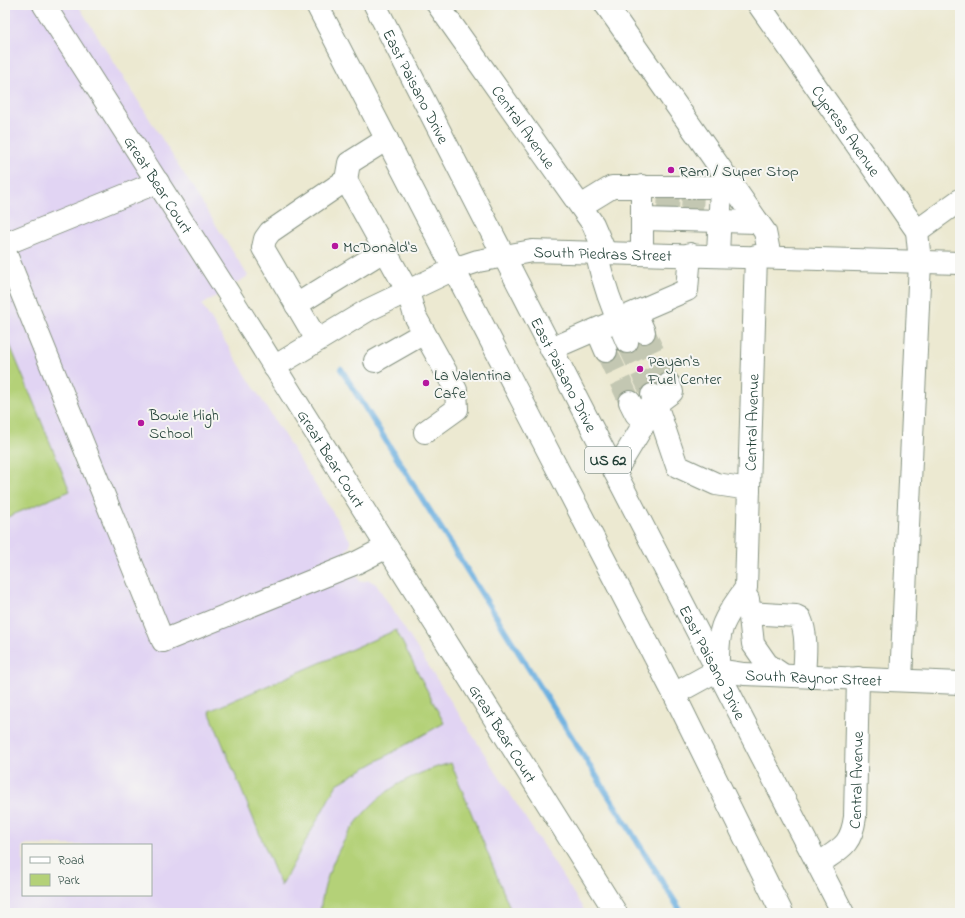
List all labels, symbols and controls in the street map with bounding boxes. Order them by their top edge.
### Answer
street label: East Paisano Drive [375,25,455,149]
street label: Central Avenue [485,81,561,175]
street label: Cypress Avenue [805,81,886,183]
street label: Great Bear Court [117,132,198,240]
place label: Ram / Super Stop [679,160,799,184]
marker: Ram / Super Stop [666,165,676,175]
place label: McDonald's [343,236,418,260]
marker: McDonald's [330,241,340,251]
street label: South Piedras Street [533,241,673,269]
street label: East Paisano Drive [523,314,603,438]
place label: Payan's Fuel Center [647,350,722,392]
place label: La Valentina Cafe [434,364,511,406]
marker: Payan's Fuel Center [635,364,645,374]
street label: Central Avenue [740,372,766,471]
marker: La Valentina Cafe [421,378,431,388]
place label: Bowie High School [148,404,219,446]
street label: Great Bear Court [290,405,370,514]
marker: Bowie High School [136,418,146,428]
road number: US 62 [585,447,631,473]
street label: East Paisano Drive [672,601,751,725]
street label: South Raynor Street [745,664,883,694]
street label: Great Bear Court [462,680,542,789]
street label: Central Avenue [843,730,871,831]
legend [22,844,152,896]
text: Road [58,852,84,870]
text: Park [58,872,80,890]

